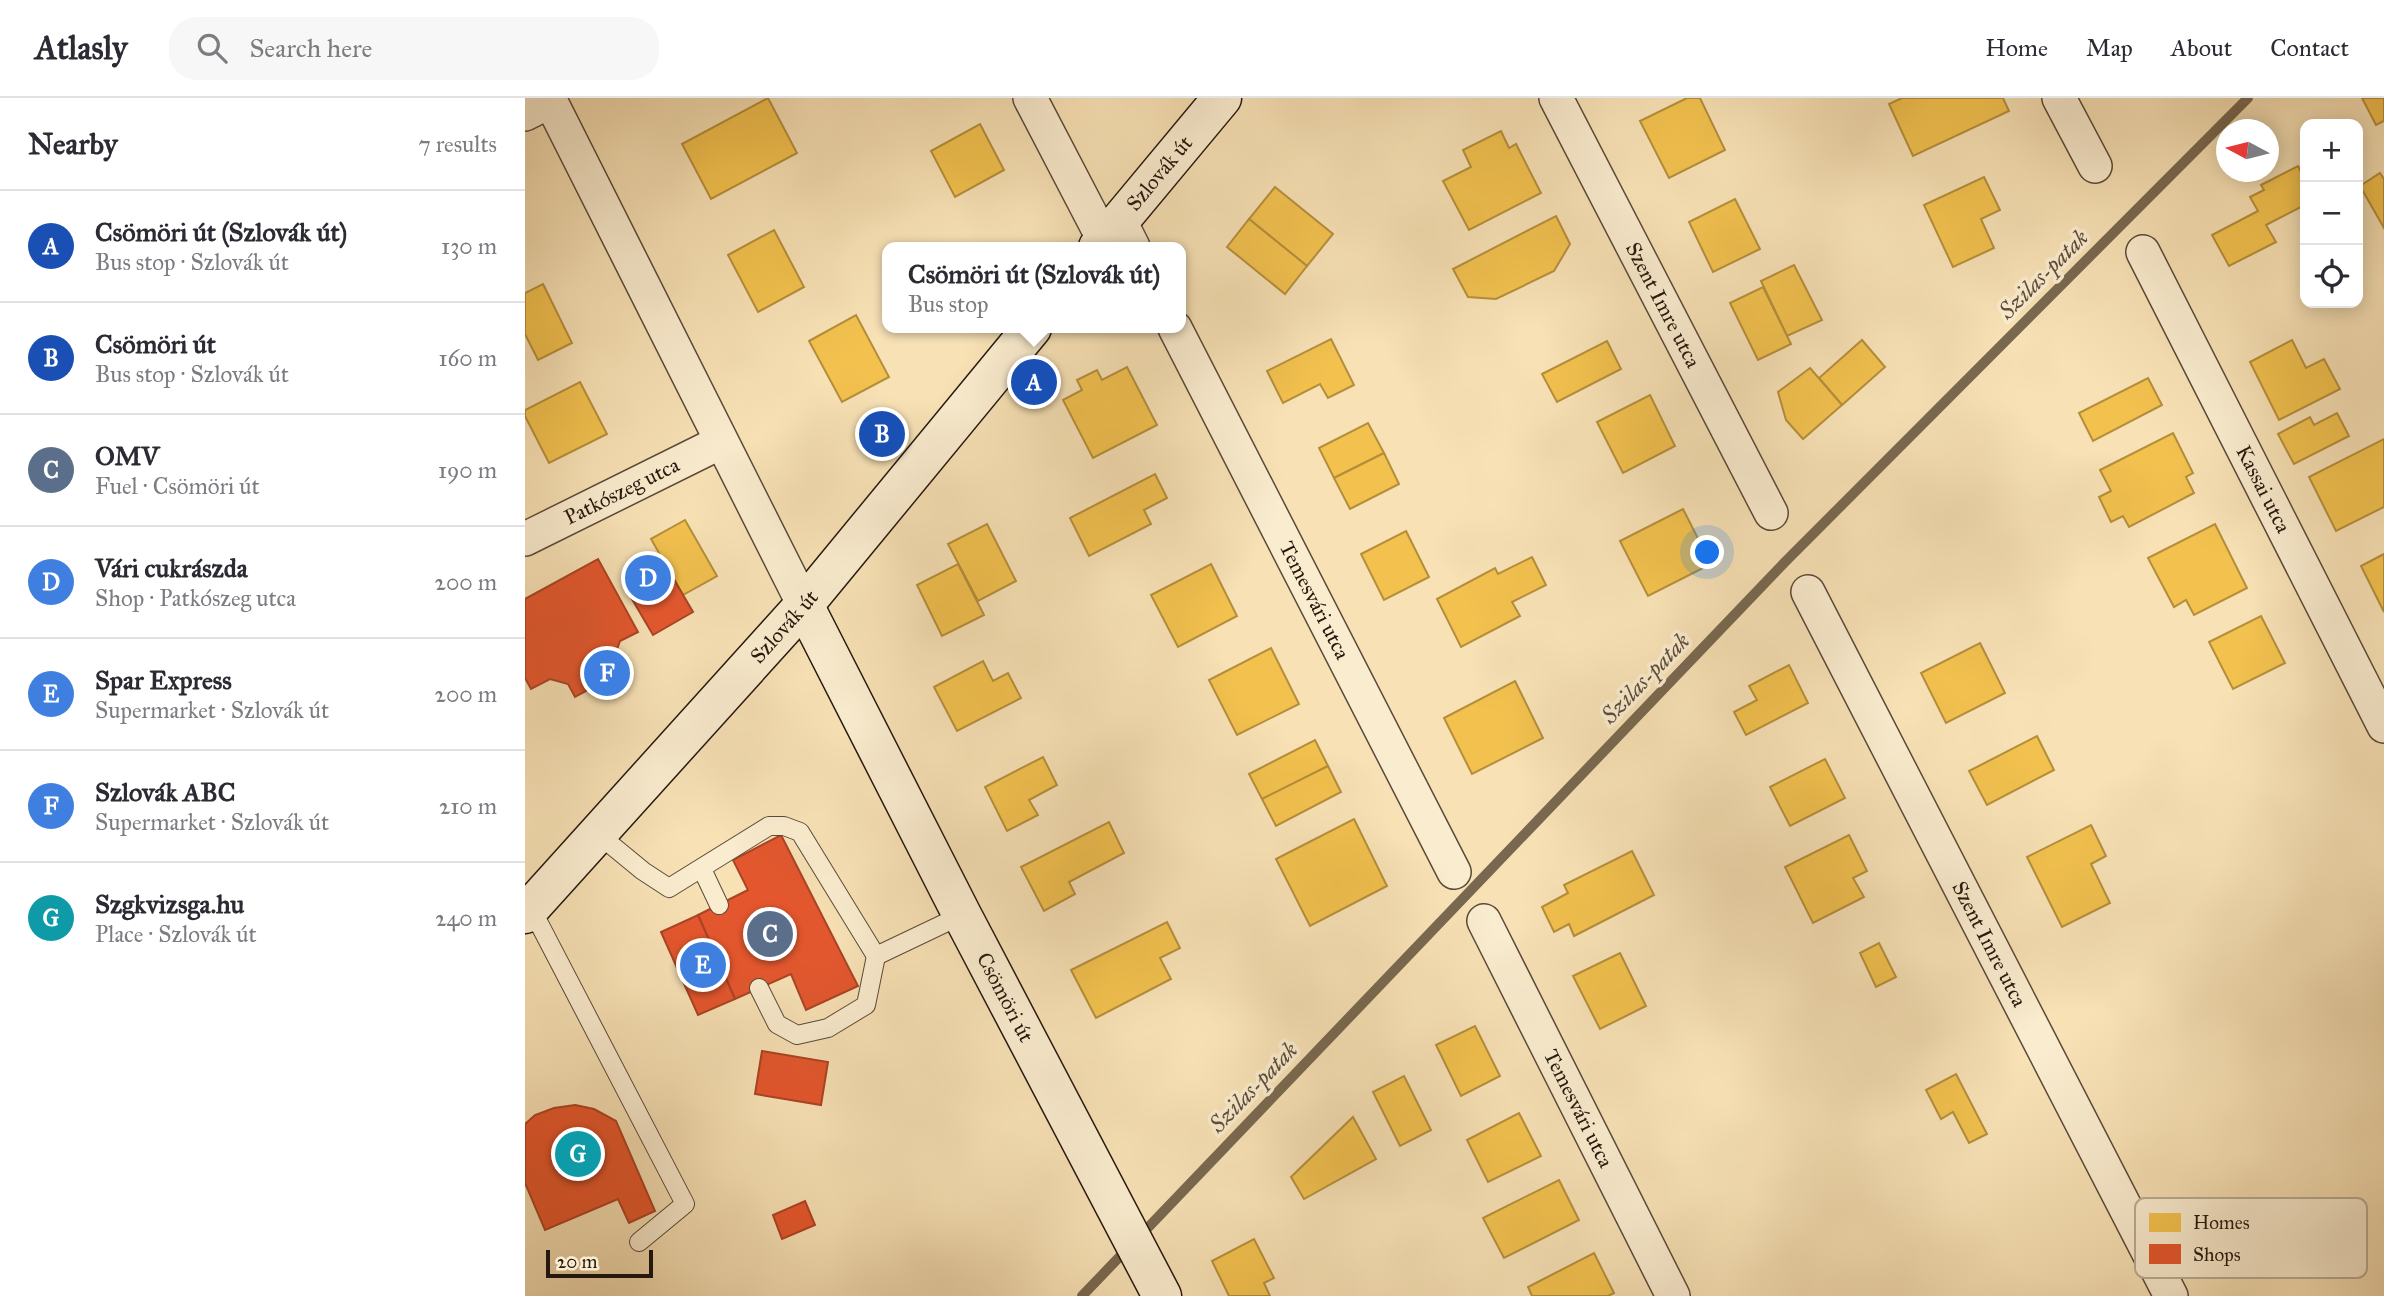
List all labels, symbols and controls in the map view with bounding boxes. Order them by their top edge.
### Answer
search box [169,17,659,80]
text: Atlasly [35,28,127,68]
icon: search [193,29,231,67]
text: Search here [249,32,372,64]
text: Home [1985,33,2048,63]
text: Map [2086,33,2133,63]
text: About [2171,33,2232,63]
text: Contact [2270,33,2349,63]
north arrow [2216,119,2279,182]
map controls [2300,119,2363,308]
button: + [2300,119,2363,182]
text: Nearby [28,126,118,162]
text: 7 results [418,130,497,158]
street label: Szlovák út [1121,130,1198,216]
button: − [2300,182,2363,245]
text: Csömöri út (Szlovák út) [95,216,347,248]
water label: Szilas-patak [1992,223,2094,326]
text: A [43,232,59,260]
text: 130 m [441,232,497,260]
street label: Szent Imre utca [1620,238,1706,372]
popup [882,242,1186,333]
button: locate [2300,245,2363,308]
text: Bus stop · Szlovák út [95,248,289,276]
text: Csömöri út (Szlovák út) [908,258,1160,290]
text: Bus stop [908,290,989,318]
text: Csömöri út [95,328,216,360]
text: B [43,344,59,372]
text: 160 m [439,344,497,372]
pin: A [1011,356,1057,408]
text: Bus stop · Szlovák út [95,360,289,388]
pin: B [859,408,905,460]
text: OMV [95,440,159,472]
street label: Kassai utca [2231,441,2297,537]
street label: Patkószeg utca [560,452,684,530]
text: C [43,456,59,484]
text: 190 m [438,456,497,484]
text: Fuel · Csömöri út [95,472,260,500]
your location [1690,535,1724,569]
street label: Temesvári utca [1274,537,1356,664]
text: Vári cukrászda [95,552,248,584]
pin: D [625,552,671,604]
text: D [42,568,60,596]
text: 200 m [435,568,497,596]
text: Shop · Patkószeg utca [95,584,296,612]
street label: Szlovák út [745,584,824,669]
water label: Szilas-patak [1594,627,1696,731]
pin: F [584,647,630,699]
text: Spar Express [95,664,232,696]
text: E [43,680,59,708]
text: 200 m [435,680,497,708]
text: Supermarket · Szlovák út [95,696,329,724]
text: Szlovák ABC [95,776,235,808]
text: F [43,792,59,820]
text: 210 m [439,792,497,820]
text: Supermarket · Szlovák út [95,808,329,836]
street label: Szent Imre utca [1946,877,2033,1011]
text: Szgkvizsga.hu [95,888,244,920]
text: G [43,904,59,932]
text: 240 m [435,904,497,932]
pin: C [747,908,793,960]
text: Place · Szlovák út [95,920,257,948]
pin: E [680,939,726,991]
street label: Csömöri út [971,948,1040,1047]
water label: Szilas-patak [1202,1036,1304,1140]
street label: Temesvári utca [1538,1045,1619,1172]
pin: G [555,1128,601,1180]
legend [2135,1198,2367,1278]
text: Homes [2193,1211,2250,1234]
text: Shops [2193,1243,2241,1266]
scale bar [546,1247,653,1279]
text: 20 m [557,1250,598,1273]

